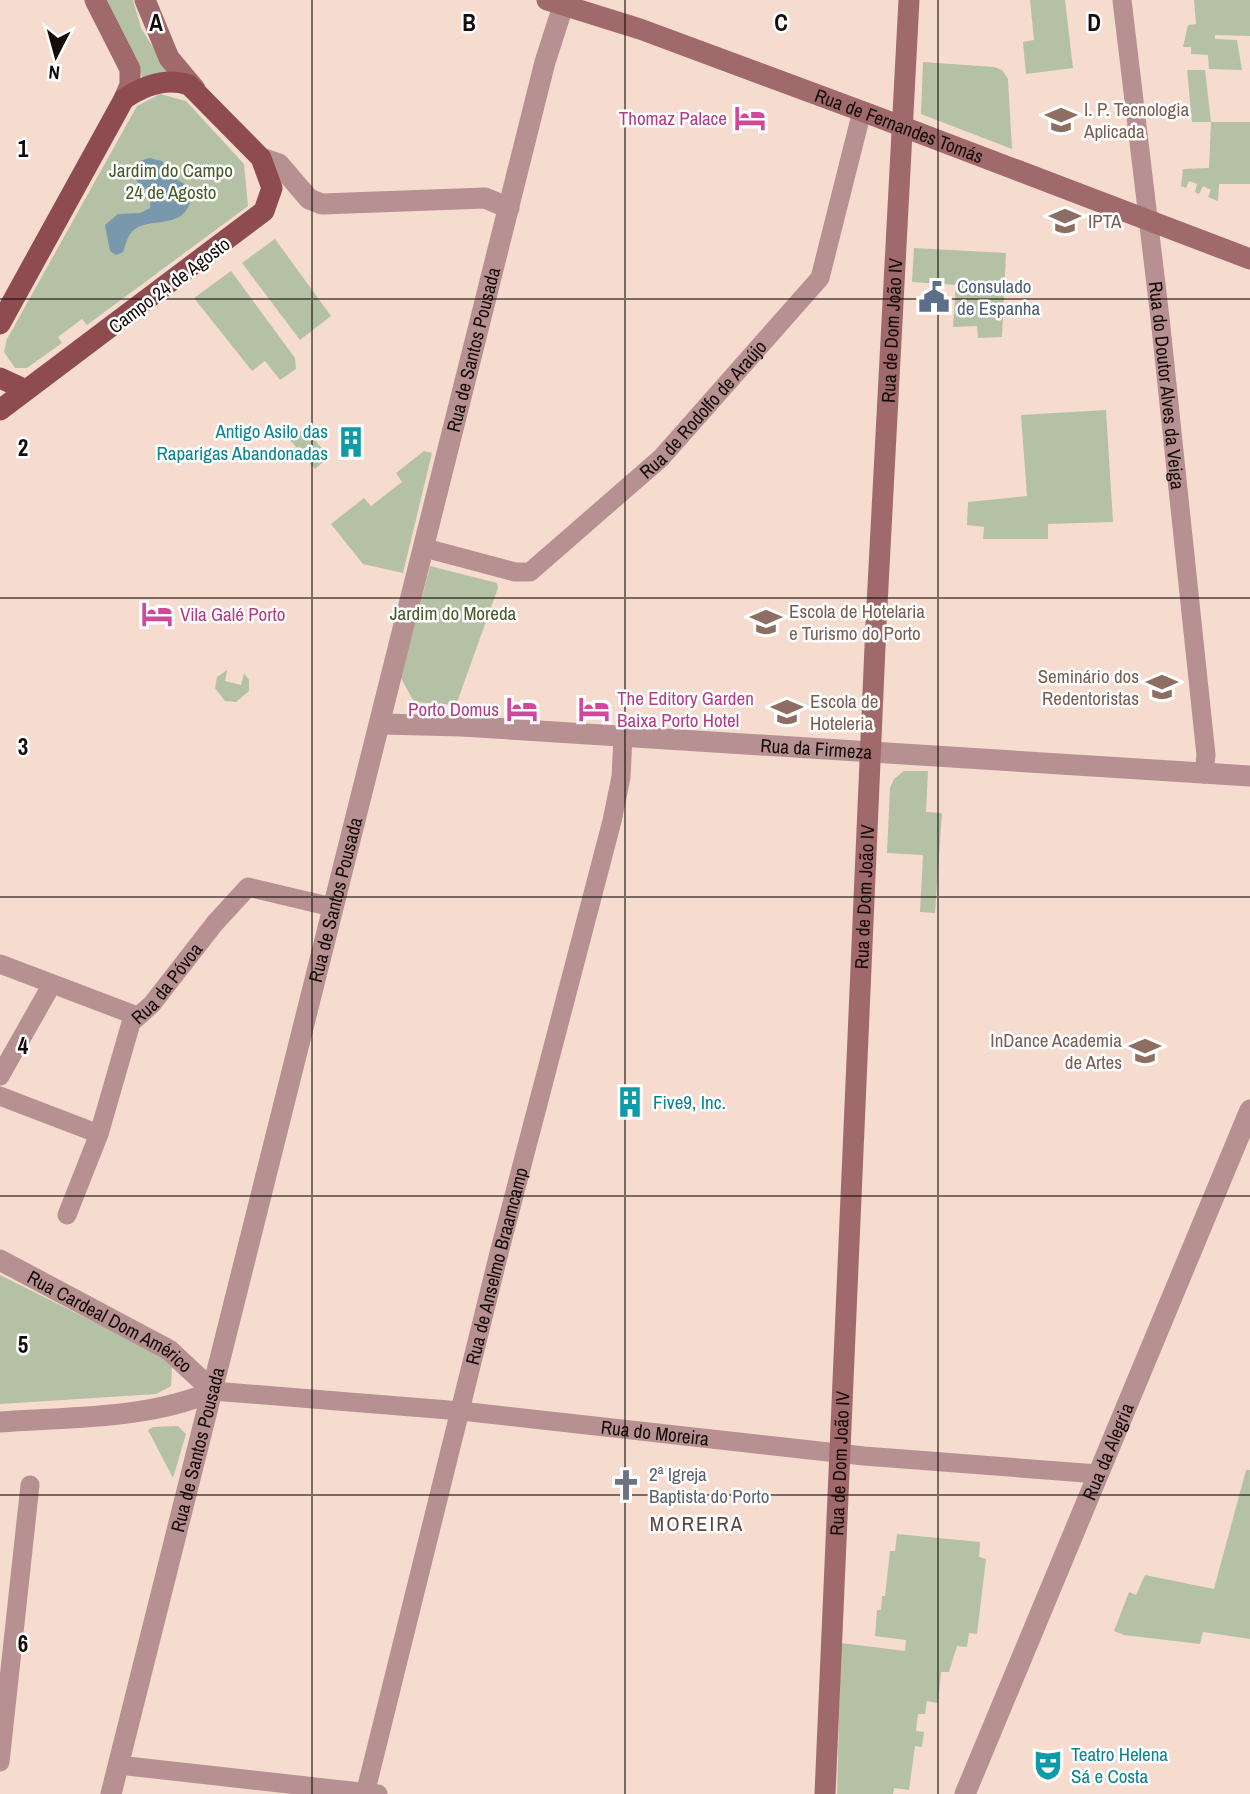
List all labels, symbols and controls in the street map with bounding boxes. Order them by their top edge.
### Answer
text: A [149,7,163,38]
text: B [462,7,476,38]
text: C [774,7,788,38]
text: D [1087,7,1101,38]
north arrow [21,21,91,91]
text: N [47,59,61,86]
street label: Rua de Fernandes Tomás [811,82,987,169]
place label: I. P. Tecnologia Aplicada [1083,96,1189,144]
hotel icon: Thomaz Palace [733,101,767,135]
school or university icon: I. P. Tecnologia Aplicada [1044,103,1078,137]
place label: Thomaz Palace [619,105,727,131]
text: 1 [18,133,29,164]
park label: Jardim do Campo 24 de Agosto [109,157,233,205]
school or university icon: IPTA [1048,204,1082,238]
place label: IPTA [1088,208,1122,234]
street label: Campo 24 de Agosto [103,231,235,339]
street label: Rua de Dom João IV [875,257,908,403]
street label: Rua de Santos Pousada [440,264,506,435]
place label: Consulado de Espanha [957,273,1040,321]
public building icon: Consulado de Espanha [917,280,951,314]
street label: Rua do Doutor Alves da Veiga [1143,280,1191,491]
street label: Rua de Rodolfo de Araújo [634,334,772,484]
place label: Antigo Asilo das Raparigas Abandonadas [156,418,328,466]
building icon: Antigo Asilo das Raparigas Abandonadas [334,425,368,459]
text: 2 [18,432,28,463]
hotel icon: Vila Galé Porto [140,597,174,631]
place label: Escola de Hotelaria e Turismo do Porto [789,598,925,646]
park label: Jardim do Moreda [390,600,517,626]
place label: Vila Galé Porto [180,601,285,627]
school or university icon: Escola de Hotelaria e Turismo do Porto [749,605,783,639]
place label: Seminário dos Redentoristas [1038,663,1139,711]
school or university icon: Seminário dos Redentoristas [1145,670,1179,704]
place label: The Editory Garden Baixa Porto Hotel [617,685,754,733]
place label: Escola de Hoteleria [810,688,878,736]
hotel icon: Porto Domus [505,692,539,726]
hotel icon: The Editory Garden Baixa Porto Hotel [577,692,611,726]
school or university icon: Escola de Hoteleria [770,695,804,729]
place label: Porto Domus [408,696,499,722]
text: 3 [18,731,28,762]
street label: Rua da Firmeza [760,732,873,765]
street label: Rua de Santos Pousada [302,814,368,985]
street label: Rua de Dom João IV [848,823,880,970]
street label: Rua da Póvoa [125,937,208,1030]
place label: InDance Academia de Artes [990,1027,1122,1075]
text: 4 [18,1030,29,1061]
school or university icon: InDance Academia de Artes [1128,1034,1162,1068]
building icon: Five9, Inc. [613,1085,647,1119]
place label: Five9, Inc. [653,1089,726,1115]
street label: Rua de Anselmo Braamcamp [459,1165,534,1368]
street label: Rua Cardeal Dom Américo [23,1264,198,1378]
text: 5 [18,1329,28,1360]
street label: Rua de Santos Pousada [164,1364,231,1535]
street label: Rua de Dom João IV [823,1390,856,1536]
street label: Rua da Alegria [1076,1399,1140,1504]
street label: Rua do Moreira [600,1414,711,1452]
place label: 2ª Igreja Baptista do Porto [649,1461,769,1509]
church icon: 2ª Igreja Baptista do Porto [609,1468,643,1502]
district label: MOREIRA [650,1509,744,1538]
text: 6 [18,1628,28,1659]
place label: Teatro Helena Sá e Costa [1071,1741,1168,1789]
theatre icon: Teatro Helena Sá e Costa [1031,1748,1065,1782]

